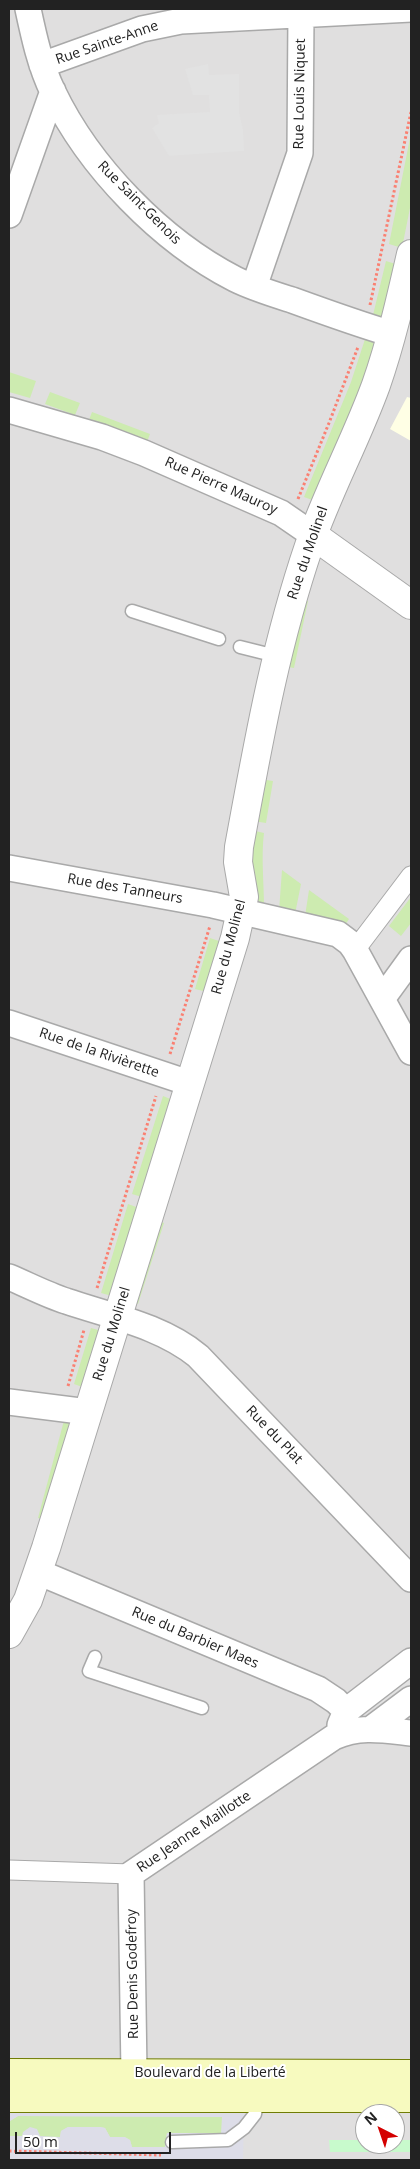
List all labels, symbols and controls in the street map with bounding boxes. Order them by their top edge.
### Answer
street label: Rue Sainte-Anne [53,18,161,68]
street label: Rue Louis Niquet [291,38,309,150]
street label: Rue Saint-Genois [94,158,184,248]
street label: Rue Pierre Mauroy [162,454,280,518]
street label: Rue du Molinel [284,504,332,602]
street label: Rue des Tanneurs [66,871,184,907]
street label: Rue du Molinel [208,898,250,996]
street label: Rue de la Rivièrette [37,1025,161,1081]
street label: Rue du Molinel [90,1285,134,1383]
street label: Rue du Plat [242,1402,306,1468]
street label: Rue du Barbier Maes [129,1604,261,1672]
street label: Rue Jeanne Maillotte [134,1788,254,1876]
street label: Rue Denis Godefroy [123,1909,143,2039]
street label: Boulevard de la Liberté [135,2065,285,2081]
north arrow [355,2104,405,2154]
text: N [360,2107,381,2129]
scale bar [18,2122,174,2154]
text: 50 m [23,2131,58,2151]

